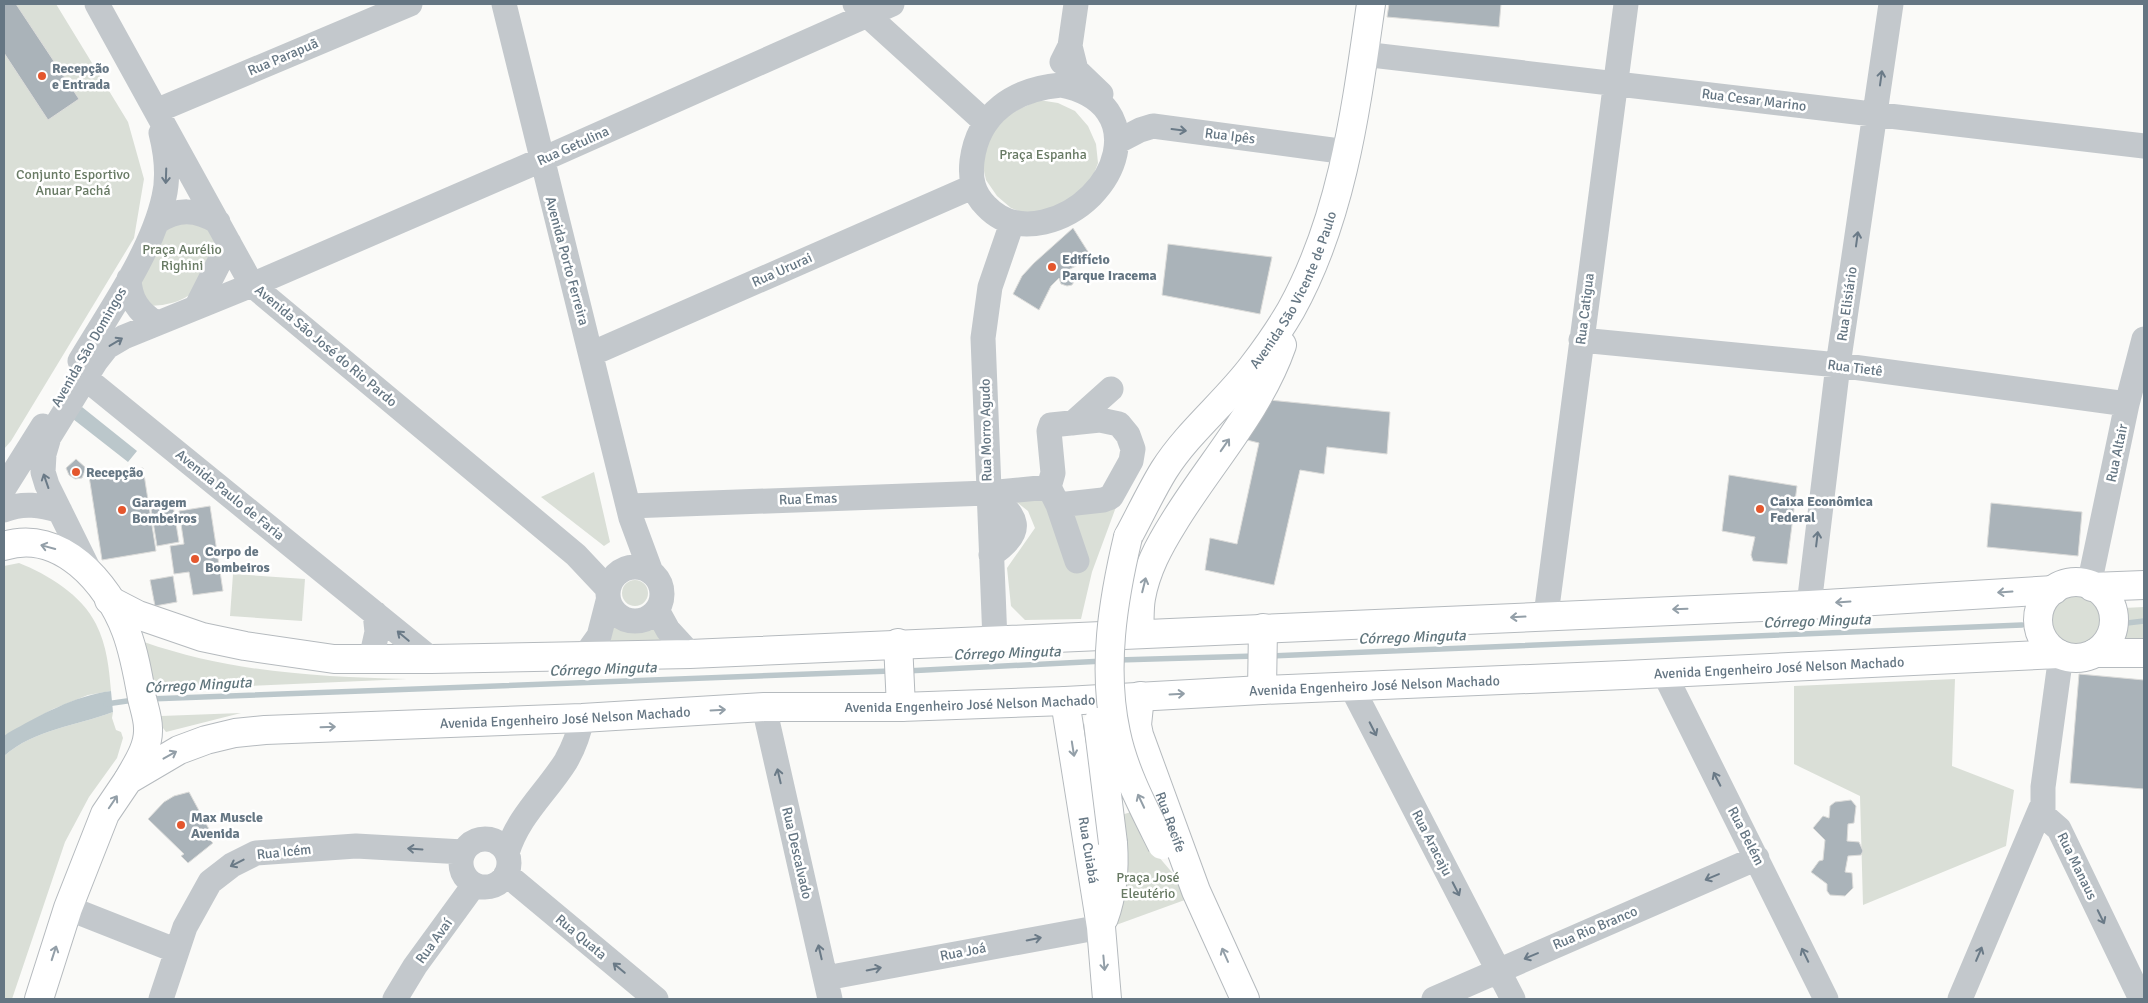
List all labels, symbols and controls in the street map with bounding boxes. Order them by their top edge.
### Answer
street label: Rua Parapuã [245,35,321,79]
place label: Recepção e Entrada [52,60,110,93]
marker: Recepção e Entrada [36,70,48,82]
one-way arrow [1876,70,1886,86]
street label: Rua Cesar Marino [1701,85,1807,115]
street label: Rua Getulina [534,123,612,169]
street label: Rua Ipês [1204,124,1256,148]
one-way arrow [1171,125,1187,135]
park label: Praça Espanha [999,146,1087,163]
park label: Conjunto Esportivo Anuar Pachá [16,166,130,199]
one-way arrow [161,167,171,183]
street label: Avenida Porto Ferreira [542,195,592,327]
street label: Avenida São Vicente de Paulo [1246,209,1340,372]
one-way arrow [1852,231,1862,247]
park label: Praça Aurélio Righini [142,241,222,274]
street label: Rua Ururai [749,249,815,291]
place label: Edifício Parque Iracema [1062,251,1157,284]
marker: Edifício Parque Iracema [1046,261,1058,273]
street label: Rua Elisiário [1833,266,1861,342]
street label: Rua Catigua [1572,272,1598,346]
street label: Avenida São José do Rio Pardo [251,282,401,410]
street label: Avenida São Domingos [48,284,130,410]
one-way arrow [108,336,122,346]
street label: Rua Tietê [1826,356,1884,380]
street label: Rua Morro Agudo [977,378,995,482]
street label: Rua Altair [2103,421,2132,484]
one-way arrow [1220,438,1230,452]
street label: Avenida Paulo de Faria [172,446,288,544]
place label: Recepção [86,464,143,481]
marker: Recepção [70,466,82,478]
one-way arrow [41,473,50,489]
street label: Rua Emas [779,489,837,509]
place label: Caixa Econômica Federal [1770,493,1873,526]
place label: Garagem Bombeiros [132,494,197,527]
marker: Caixa Econômica Federal [1754,503,1766,515]
marker: Garagem Bombeiros [116,504,128,516]
one-way arrow [1812,531,1822,547]
one-way arrow [40,542,56,551]
place label: Corpo de Bombeiros [205,543,270,576]
marker: Corpo de Bombeiros [189,553,201,565]
one-way arrow [1140,577,1149,593]
one-way arrow [1997,588,2013,597]
one-way arrow [1835,598,1851,607]
one-way arrow [1673,604,1689,614]
water label: Córrego Minguta [1763,610,1871,632]
one-way arrow [1510,612,1526,621]
water label: Córrego Minguta [1358,626,1466,648]
one-way arrow [397,631,410,642]
water label: Córrego Minguta [953,642,1061,664]
street label: Avenida Engenheiro José Nelson Machado [1653,653,1905,682]
water label: Córrego Minguta [549,658,657,680]
street label: Avenida Engenheiro José Nelson Machado [1249,672,1500,699]
water label: Córrego Minguta [144,673,252,697]
one-way arrow [1169,690,1185,699]
street label: Avenida Engenheiro José Nelson Machado [844,691,1096,716]
street label: Avenida Engenheiro José Nelson Machado [440,703,691,732]
one-way arrow [710,705,726,714]
one-way arrow [320,722,336,732]
one-way arrow [1368,722,1378,737]
one-way arrow [1068,741,1078,757]
one-way arrow [162,750,177,759]
one-way arrow [774,769,784,785]
one-way arrow [1712,771,1722,786]
street label: Rua Recife [1152,789,1190,855]
one-way arrow [1135,794,1145,809]
one-way arrow [108,795,118,809]
street label: Rua Belém [1724,804,1768,868]
street label: Rua Descalvado [778,805,816,901]
street label: Rua Aracaju [1408,807,1456,879]
place label: Max Muscle Avenida [191,809,263,842]
street label: Rua Cuiabá [1075,816,1102,885]
marker: Max Muscle Avenida [175,819,187,831]
street label: Rua Manaus [2053,830,2101,902]
street label: Rua Icém [256,841,312,863]
one-way arrow [407,845,423,854]
one-way arrow [230,858,245,868]
park label: Praça José Eleutério [1116,869,1180,902]
one-way arrow [1705,873,1720,883]
one-way arrow [1452,881,1461,896]
street label: Rua Rio Branco [1550,903,1640,953]
one-way arrow [2097,909,2107,924]
street label: Rua Quata [552,911,610,963]
street label: Rua Avaí [412,915,456,967]
one-way arrow [1025,934,1041,944]
street label: Rua Joá [939,939,987,965]
one-way arrow [815,944,824,960]
one-way arrow [49,945,59,961]
one-way arrow [1974,947,1984,962]
one-way arrow [1220,948,1230,963]
one-way arrow [1800,948,1810,963]
one-way arrow [1524,952,1539,962]
one-way arrow [1099,955,1109,971]
one-way arrow [612,962,625,974]
one-way arrow [865,964,881,973]

